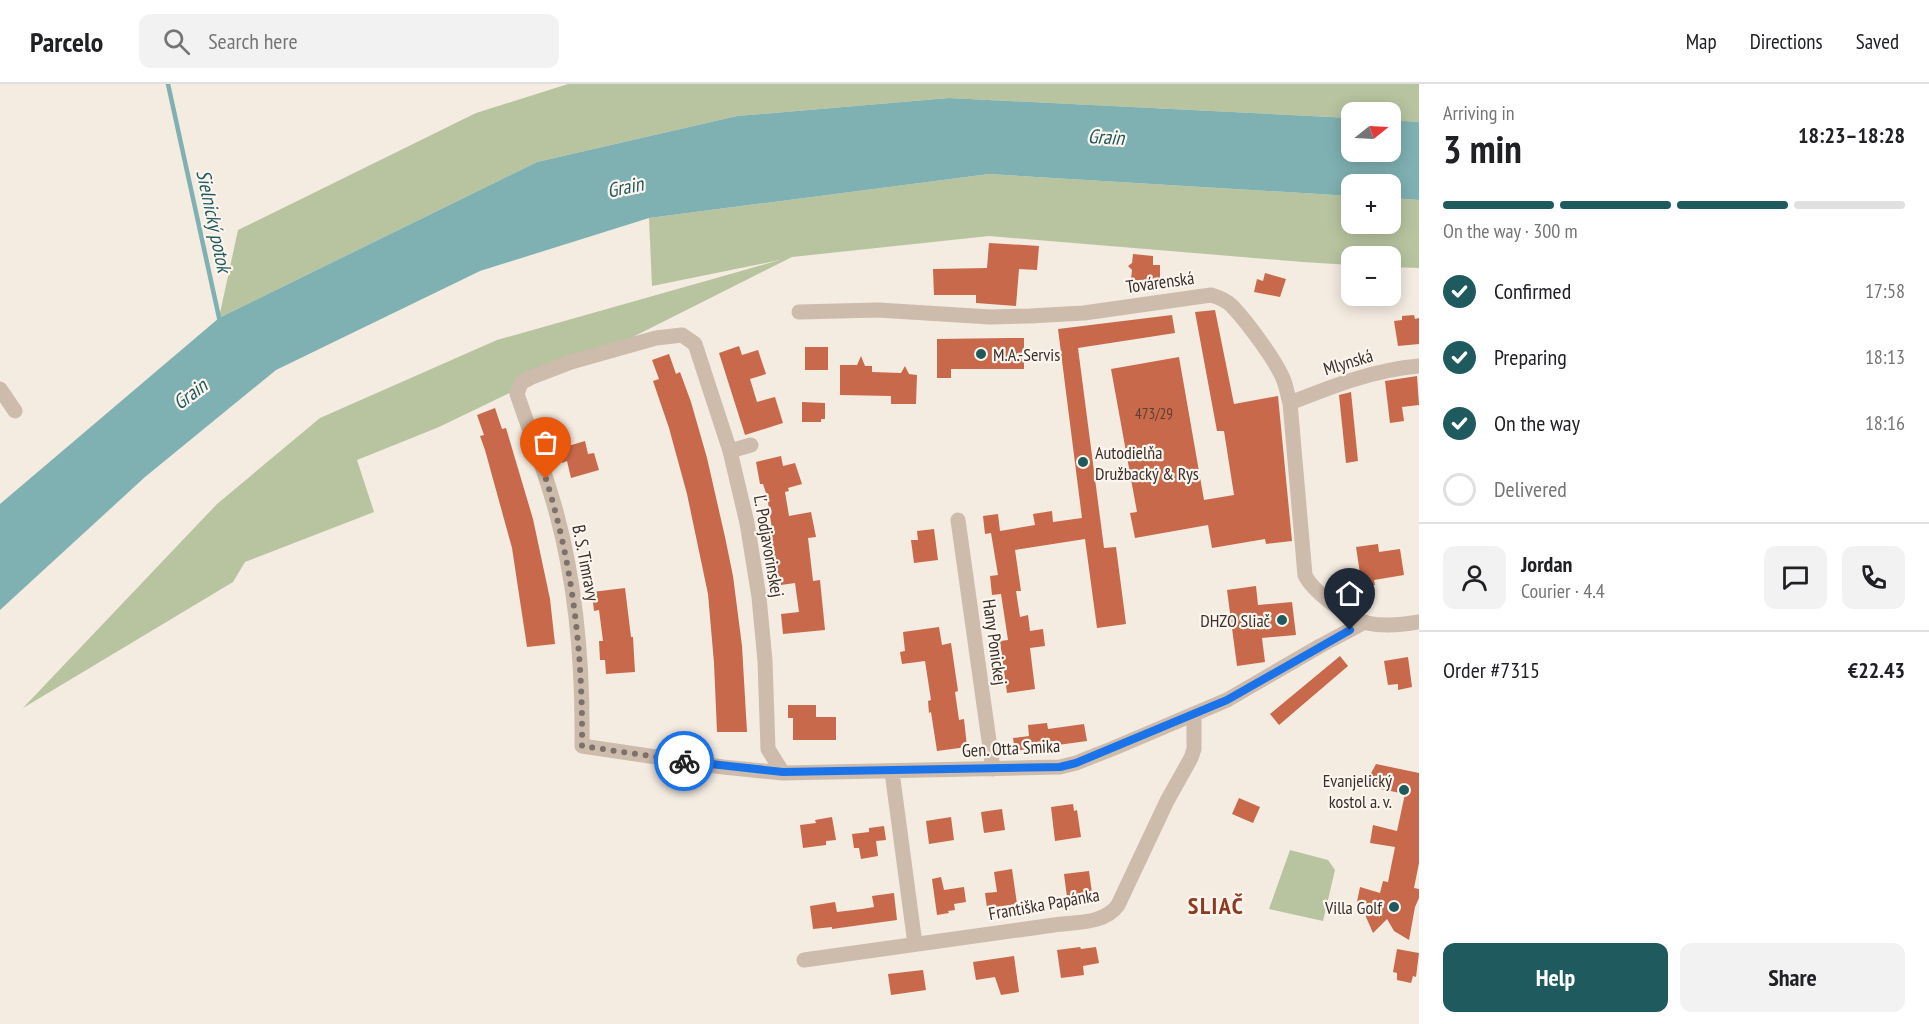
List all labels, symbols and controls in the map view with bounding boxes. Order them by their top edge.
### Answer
search box [139,14,559,68]
text: Parcelo [30,23,103,60]
icon: search [160,25,193,58]
text: Search here [208,27,298,55]
text: Map [1686,28,1717,55]
text: Directions [1750,28,1823,55]
text: Saved [1856,28,1899,55]
text: Arriving in [1443,100,1515,126]
north arrow [1341,102,1401,162]
map controls [1341,102,1401,306]
text: 18:23–18:28 [1798,121,1905,149]
water label: Grain [1087,123,1126,151]
text: 3 min [1443,123,1522,174]
water label: Sielnický potok [190,167,238,277]
water label: Grain [604,170,647,204]
button: + [1341,174,1401,234]
text: On the way · 300 m [1443,218,1578,244]
button: − [1341,246,1401,306]
street label: Továrenská [1124,266,1196,298]
icon: check [1443,275,1476,308]
text: Confirmed [1494,277,1571,305]
text: 17:58 [1865,278,1905,304]
icon: check [1443,341,1476,374]
place label: M.A.-Servis [993,343,1060,366]
text: Preparing [1494,343,1567,371]
street label: Mlynská [1320,344,1376,380]
text: 18:13 [1865,344,1905,370]
marker: M.A.-Servis [974,347,988,361]
water label: Grain [168,372,213,415]
house number: 473/29 [1135,404,1173,423]
icon: check [1443,407,1476,440]
text: On the way [1494,409,1580,437]
text: 18:16 [1865,410,1905,436]
pin [520,417,571,479]
icon: bag [529,426,562,459]
place label: Autodielňa Družbacký & Rys [1095,441,1199,485]
marker: Autodielňa Družbacký & Rys [1076,455,1090,469]
text: Delivered [1494,475,1567,503]
street label: Ľ. Podjavorinskej [749,493,789,599]
street label: B. S. Timravy [567,523,605,603]
button: person [1443,546,1506,609]
button: chat [1764,546,1827,609]
button: phone [1842,546,1905,609]
text: Jordan [1521,550,1572,578]
pin [1324,568,1375,630]
icon: home [1333,577,1366,610]
text: Courier · 4.4 [1521,578,1605,604]
street label: Hany Ponickej [978,598,1012,686]
place label: DHZO Sliač [1200,609,1271,632]
marker: DHZO Sliač [1275,613,1289,627]
text: Order #7315 [1443,656,1540,684]
text: €22.43 [1848,656,1905,684]
courier [654,731,714,791]
street label: Gen. Otta Smika [961,734,1061,762]
icon: bike [668,745,701,778]
place label: Evanjelický kostol a. v. [1323,769,1392,813]
marker: Evanjelický kostol a. v. [1397,783,1411,797]
street label: Františka Papánka [987,883,1101,925]
district label: SLIAČ [1188,890,1244,921]
place label: Villa Golf [1324,896,1383,919]
marker: Villa Golf [1387,900,1401,914]
button: Help [1443,943,1668,1012]
button: Share [1680,943,1905,1012]

